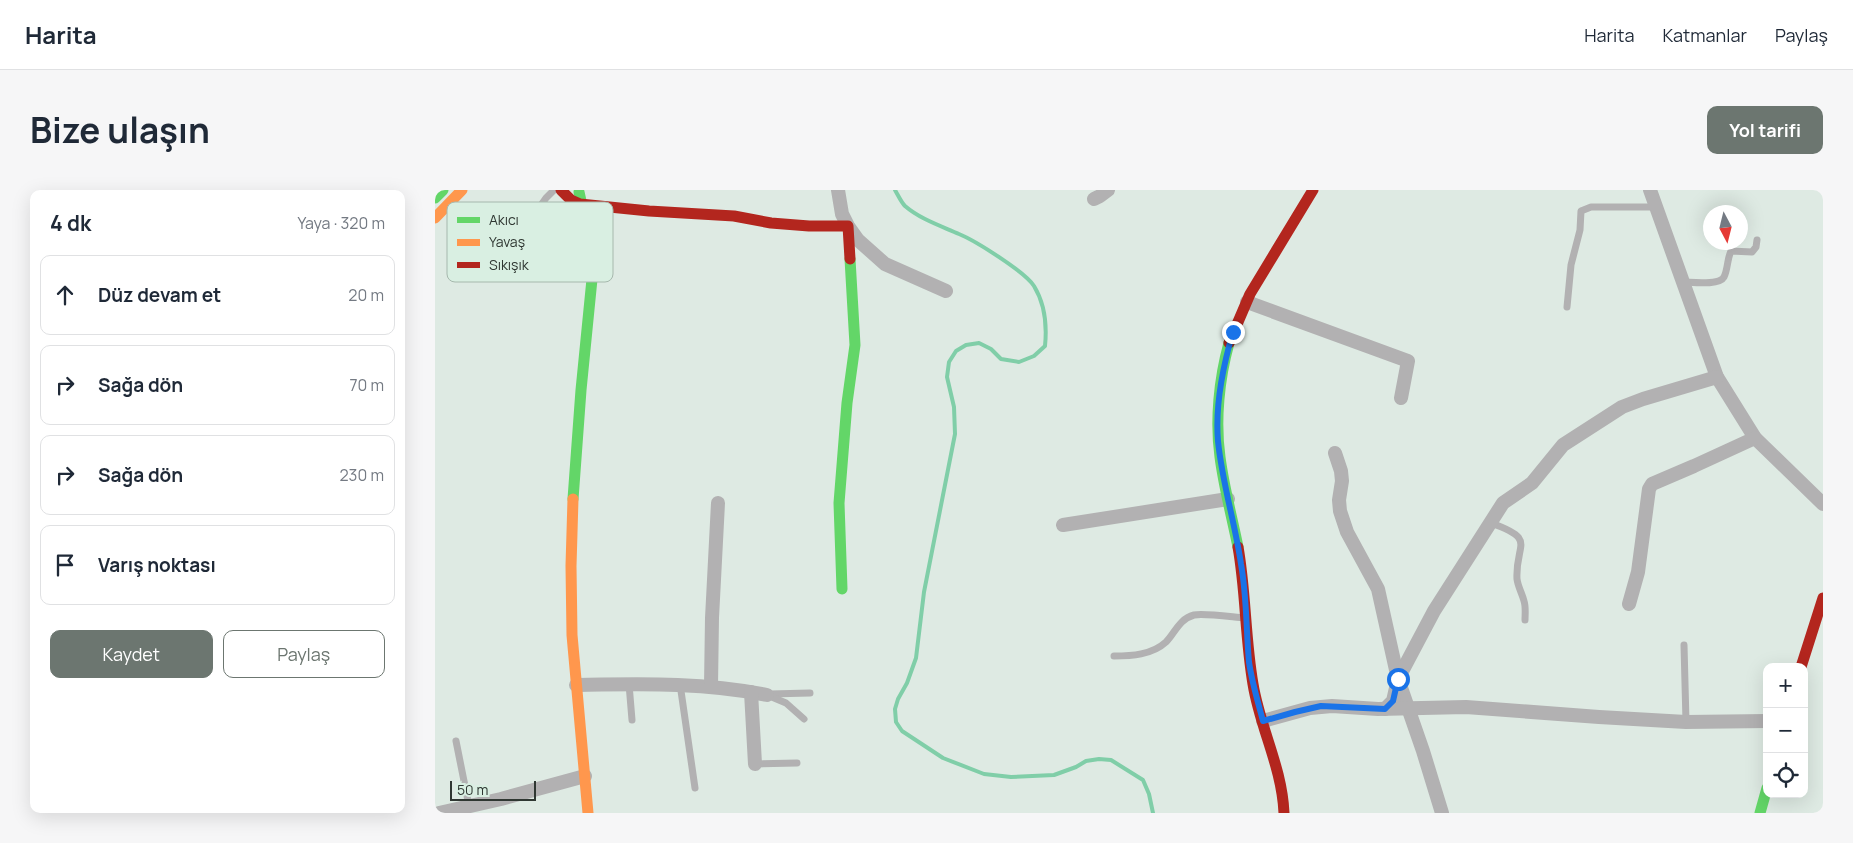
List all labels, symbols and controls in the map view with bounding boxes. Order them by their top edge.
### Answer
text: Harita [25,18,97,51]
text: Harita [1584,23,1634,47]
text: Katmanlar [1662,23,1747,47]
text: Paylaş [1775,23,1828,47]
text: Bize ulaşın [30,106,210,154]
button: Yol tarifi [1707,106,1823,154]
legend [447,202,613,282]
north arrow [1703,205,1748,250]
text: 4 dk [50,209,91,237]
text: Akıcı [489,210,519,229]
text: Yaya · 320 m [297,212,385,234]
text: Yavaş [489,232,525,251]
text: Sıkışık [489,255,530,274]
icon: ahead [51,281,79,309]
text: Düz devam et [98,282,221,308]
text: 20 m [348,284,384,306]
route end [1222,321,1245,344]
icon: right [51,371,79,399]
text: Sağa dön [98,372,183,398]
text: 70 m [349,374,384,396]
icon: right [51,461,79,489]
text: Sağa dön [98,462,183,488]
text: 230 m [340,464,384,486]
icon: arrive [51,551,79,579]
text: Varış noktası [98,552,216,578]
button: Kaydet [50,630,213,678]
button: Paylaş [223,630,385,678]
map controls [1763,663,1808,798]
button: + [1763,663,1808,708]
route start [1387,668,1410,691]
button: − [1763,708,1808,753]
button: locate [1763,753,1808,798]
scale bar [450,778,536,801]
text: 50 m [457,780,488,799]

